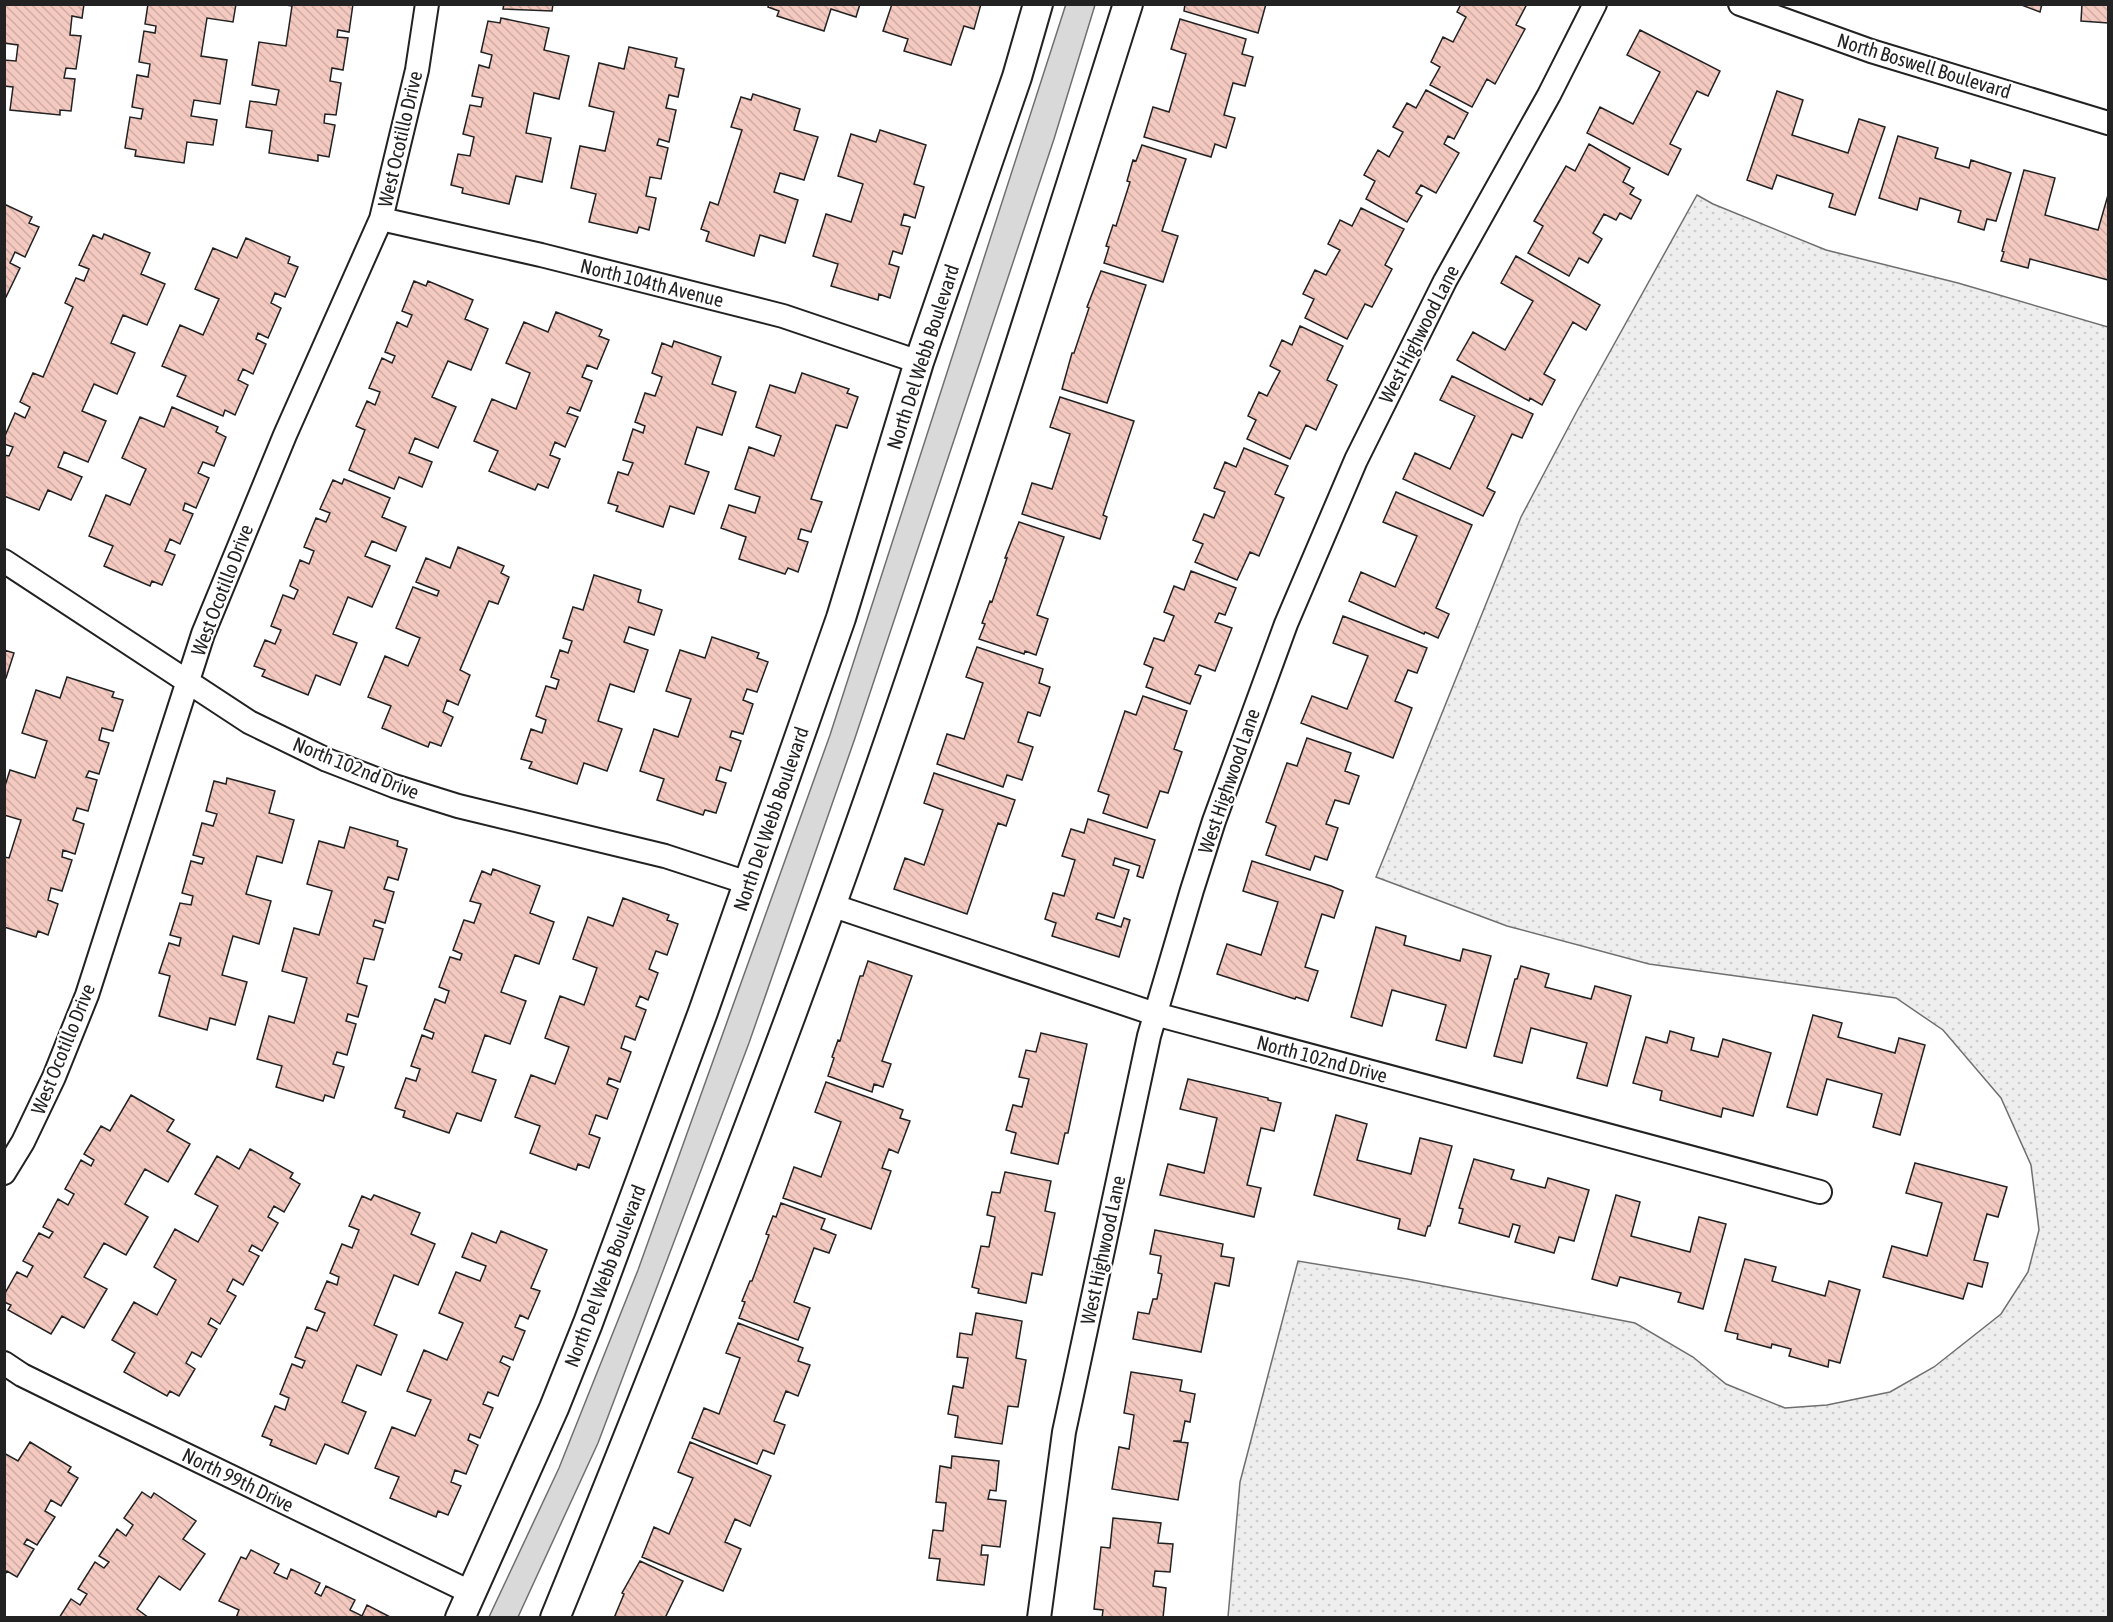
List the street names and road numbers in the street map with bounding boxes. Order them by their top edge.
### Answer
street label: North Boswell Boulevard [1834,28,2014,103]
street label: West Ocotillo Drive [373,69,426,209]
street label: North 104th Avenue [578,254,726,311]
street label: North Del Webb Boulevard [882,261,963,452]
street label: West Highwood Lane [1374,261,1463,407]
street label: West Ocotillo Drive [186,521,257,659]
street label: West Highwood Lane [1193,705,1264,856]
street label: North Del Webb Boulevard [728,724,813,914]
street label: North 102nd Drive [290,732,423,803]
street label: West Ocotillo Drive [26,980,99,1117]
street label: North 102nd Drive [1254,1030,1390,1087]
street label: West Highwood Lane [1075,1173,1130,1326]
street label: North Del Webb Boulevard [559,1181,650,1370]
street label: North 99th Drive [179,1443,298,1516]

